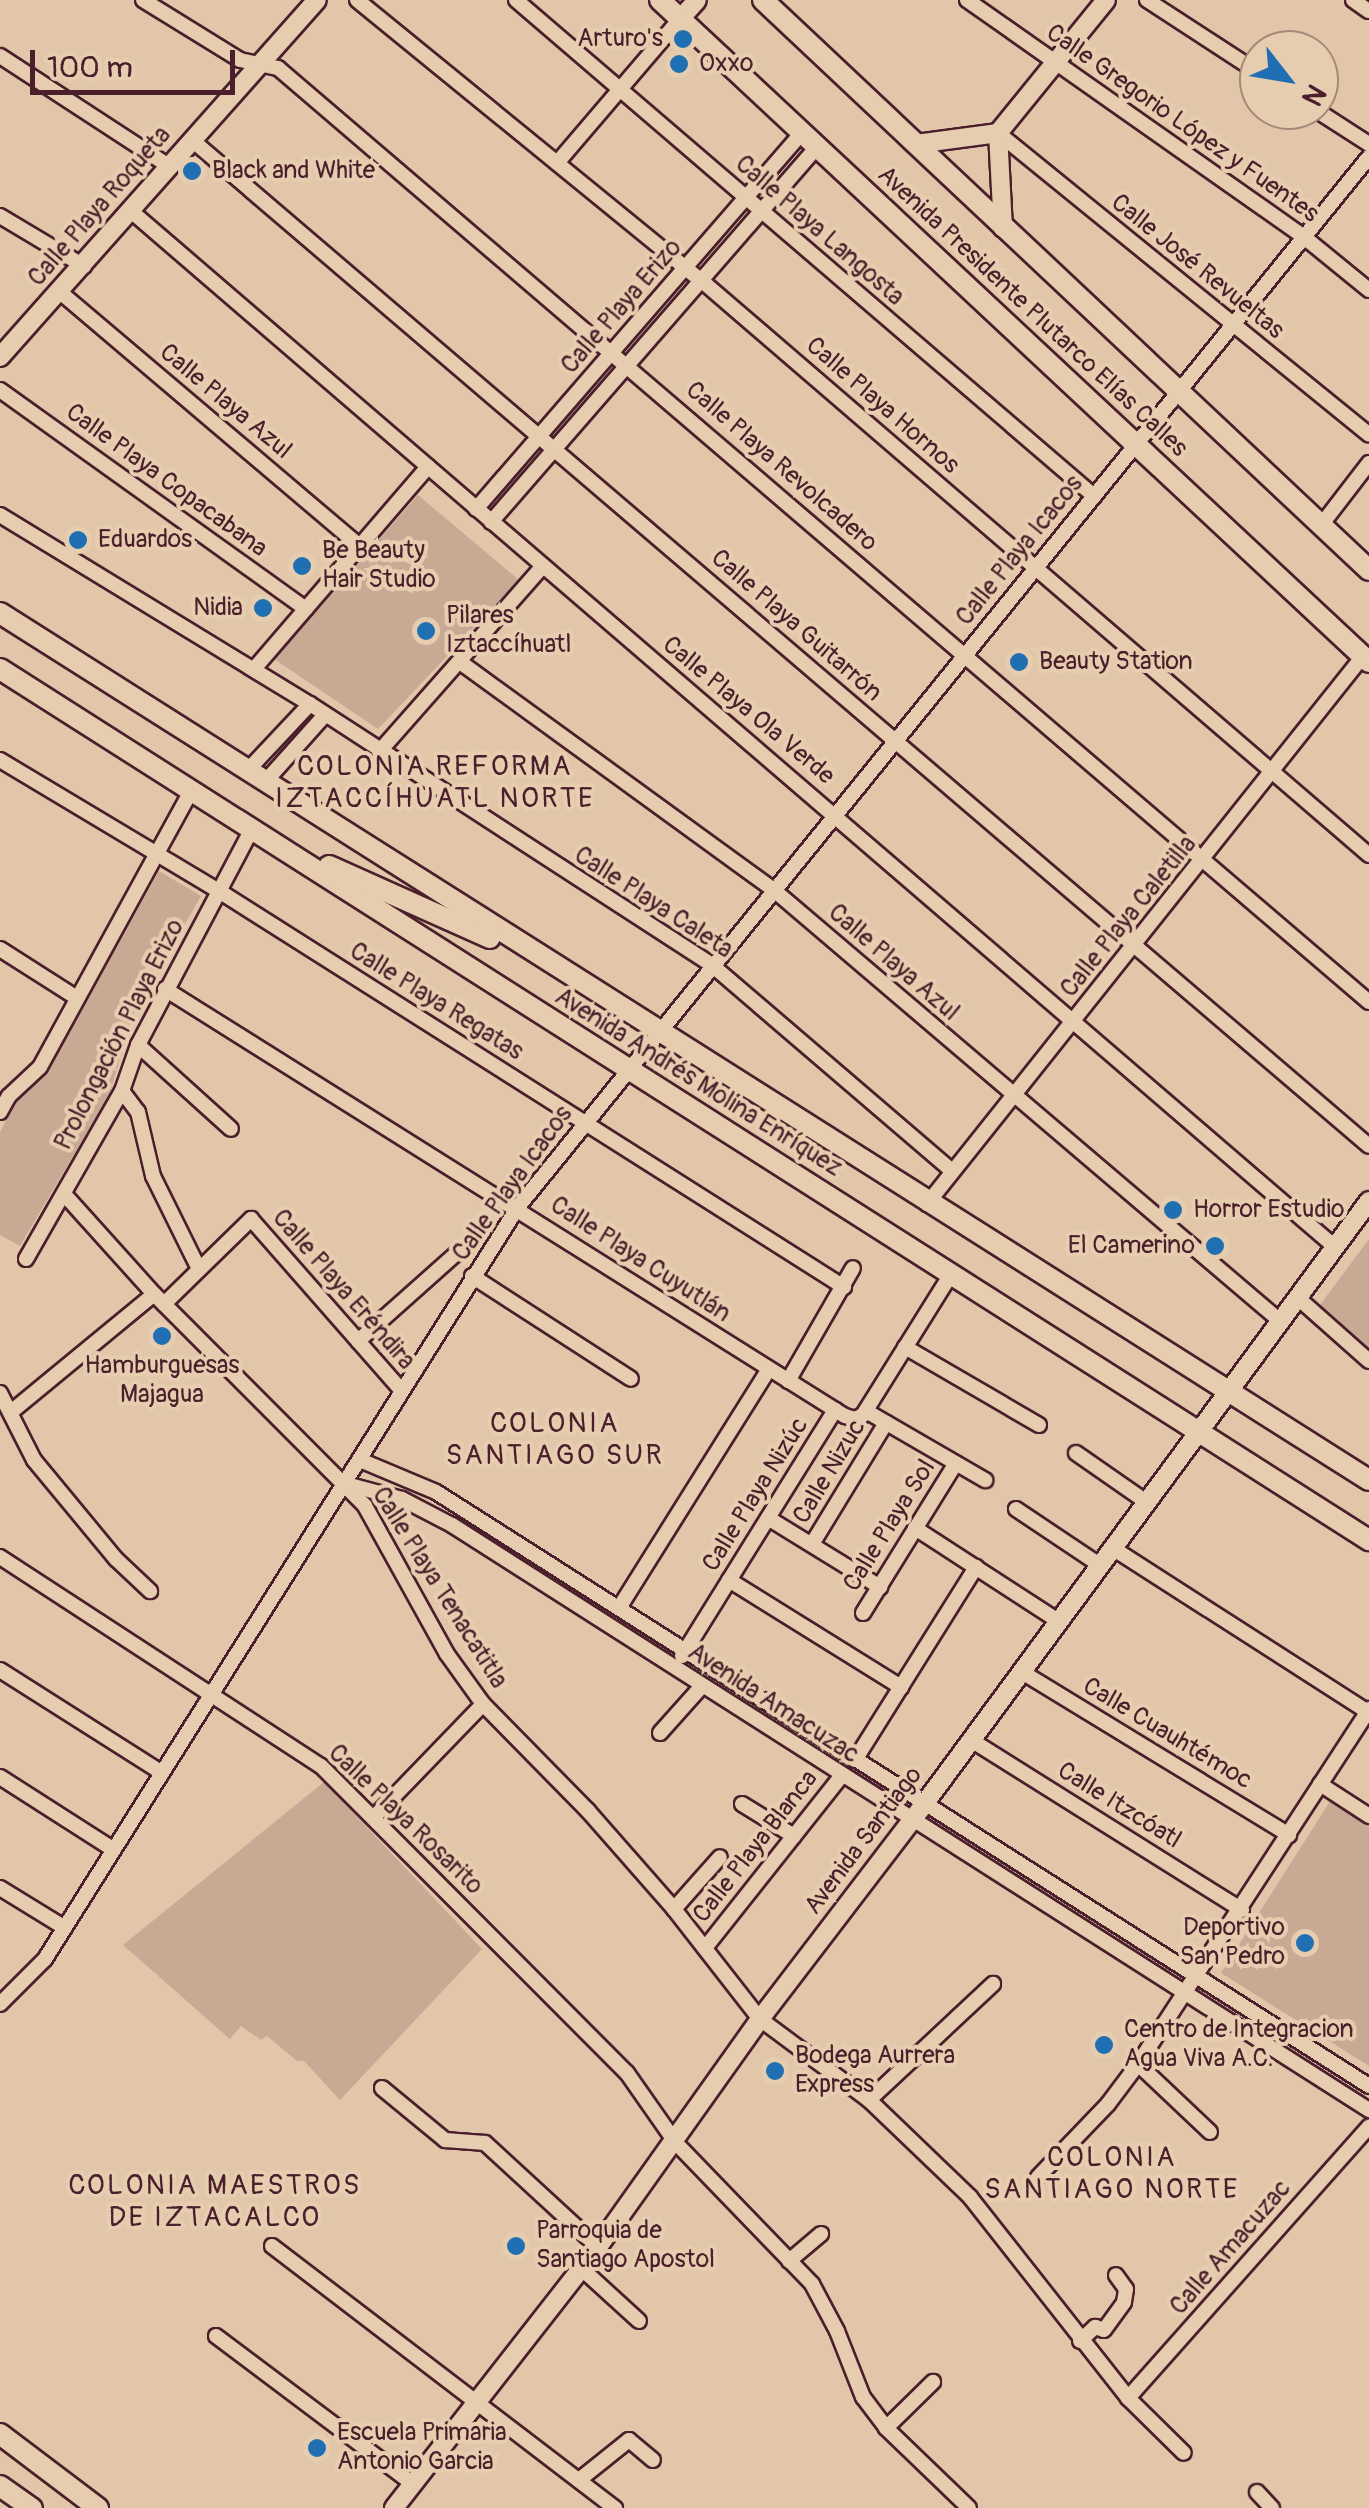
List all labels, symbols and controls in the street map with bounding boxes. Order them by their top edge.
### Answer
street label: Calle Gregorio López y Fuentes [1040,18,1324,230]
place label: Arturo's [577,24,663,54]
marker: Arturo's [672,28,694,50]
scale bar [35,30,240,92]
north arrow [1239,30,1339,130]
text: 100 m [47,49,133,86]
place label: Oxxo [699,49,753,79]
marker: Oxxo [668,53,690,75]
text: N [1294,78,1333,112]
street label: Calle Playa Roqueta [22,121,178,293]
street label: Calle Playa Langosta [728,150,910,312]
place label: Black and White [212,156,375,186]
marker: Black and White [181,160,203,182]
street label: Avenida Presidente Plutarco Elías Calles [871,160,1193,464]
street label: Calle José Revueltas [1104,188,1290,346]
street label: Calle Playa Erizo [555,234,689,380]
street label: Calle Playa Hornos [799,331,965,481]
street label: Calle Playa Azul [153,338,297,466]
street label: Calle Playa Revolcadero [679,376,883,558]
street label: Calle Playa Copacabana [59,398,273,564]
street label: Calle Playa Icacos [950,470,1090,632]
place label: Eduardos [98,525,192,555]
marker: Eduardos [67,529,89,551]
place label: Be Beauty Hair Studio [322,537,436,596]
street label: Calle Playa Guitarrón [704,544,888,708]
marker: Be Beauty Hair Studio [291,555,313,577]
place label: Nidia [193,593,243,623]
marker: Nidia [252,597,274,619]
place label: Pilares Iztaccíhuatl [446,602,571,661]
marker: Pilares Iztaccíhuatl [415,620,437,642]
street label: Calle Playa Ola Verde [656,630,840,792]
place label: Beauty Station [1039,647,1193,677]
marker: Beauty Station [1008,651,1030,673]
district label: COLONIA REFORMA IZTACCÍHUATL NORTE [275,750,595,816]
street label: Calle Playa Caletilla [1055,830,1203,1004]
street label: Calle Playa Caleta [568,841,738,965]
street label: Calle Playa Azul [822,898,964,1028]
street label: Prolongación Playa Erizo [49,915,191,1155]
street label: Calle Playa Regatas [344,937,528,1067]
street label: Avenida Andrés Molina Enríquez [549,982,847,1184]
street label: Calle Playa Icacos [447,1101,579,1267]
street label: Calle Playa Cuyutlán [544,1191,736,1329]
place label: Horror Estudio [1193,1195,1344,1225]
marker: Horror Estudio [1162,1199,1184,1221]
street label: Calle Playa Eréndira [265,1204,421,1376]
place label: El Camerino [1068,1231,1195,1261]
marker: El Camerino [1204,1235,1226,1257]
marker: Hamburguesas Majagua [151,1325,173,1347]
place label: Hamburguesas Majagua [85,1352,239,1411]
district label: COLONIA SANTIAGO SUR [446,1407,664,1473]
street label: Calle Playa Nizúc [697,1412,815,1578]
street label: Calle Nizuc [787,1414,873,1530]
street label: Calle Playa Sol [838,1455,942,1597]
street label: Calle Playa Tenacatitla [365,1482,513,1694]
street label: Avenida Amacuzac [682,1638,864,1770]
street label: Calle Cuauhtémoc [1077,1672,1257,1796]
street label: Calle Playa Rosarito [321,1739,489,1901]
street label: Calle Itzcóatl [1052,1756,1186,1856]
street label: Avenida Santiago [799,1761,929,1921]
street label: Calle Playa Blanca [687,1765,825,1929]
place label: Deportivo San Pedro [1180,1914,1285,1973]
marker: Deportivo San Pedro [1294,1932,1316,1954]
place label: Centro de Integracion Agua Viva A.C. [1124,2016,1354,2075]
marker: Centro de Integracion Agua Viva A.C. [1093,2034,1115,2056]
place label: Bodega Aurrera Express [795,2042,955,2101]
marker: Bodega Aurrera Express [764,2060,786,2082]
district label: COLONIA SANTIAGO NORTE [984,2141,1240,2207]
district label: COLONIA MAESTROS DE IZTACALCO [68,2169,362,2235]
street label: Calle Amacuzac [1164,2174,1298,2322]
place label: Parroquia de Santiago Apostol [536,2217,715,2276]
marker: Parroquia de Santiago Apostol [505,2235,527,2257]
place label: Escuela Primaria Antonio Garcia [337,2419,507,2478]
marker: Escuela Primaria Antonio Garcia [306,2437,328,2459]

